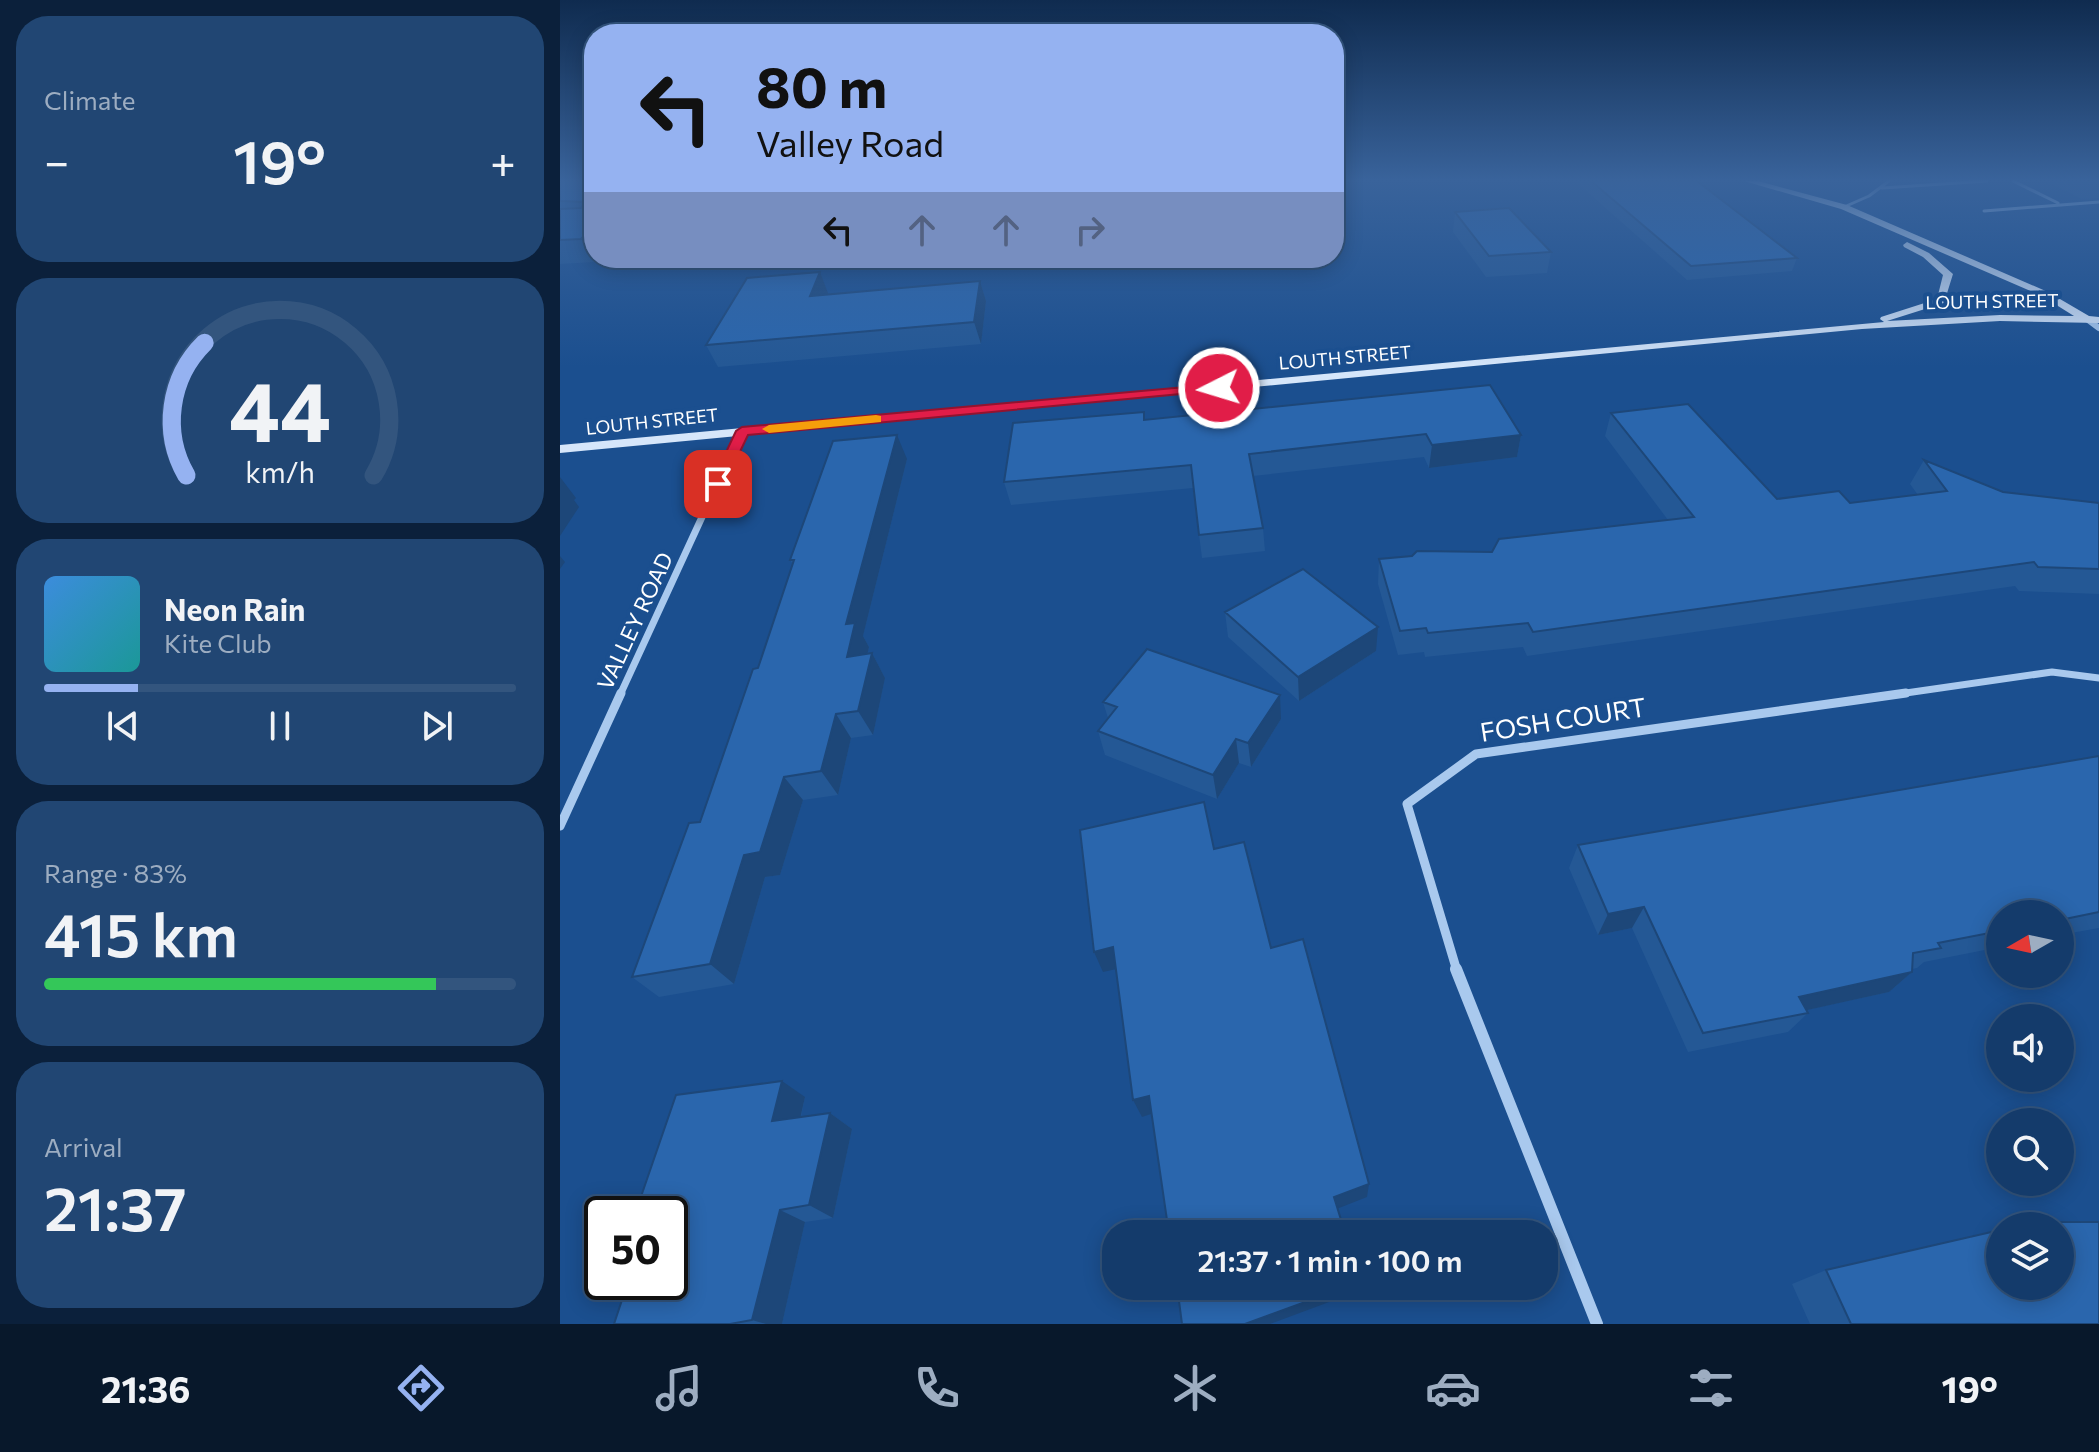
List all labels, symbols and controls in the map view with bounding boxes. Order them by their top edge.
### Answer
text: 80 m [756,51,887,120]
icon: left [624,56,728,160]
text: Climate [44,84,136,115]
text: Valley Road [756,120,944,164]
text: 19° [233,123,326,196]
text: − [44,133,69,187]
text: + [490,133,516,187]
icon: left [816,208,860,252]
icon: ahead [900,208,944,252]
icon: ahead [984,208,1028,252]
icon: right [1068,208,1112,252]
street label: LOUTH STREET [1925,289,2059,313]
street label: LOUTH STREET [1278,340,1412,374]
position arrow [1177,346,1261,430]
text: 44 [229,357,331,459]
street label: LOUTH STREET [585,403,719,439]
pin [684,450,752,518]
text: km/h [245,455,315,490]
icon: arrive [696,462,740,506]
street label: VALLEY ROAD [591,548,678,694]
text: Neon Rain [164,590,305,627]
text: Kite Club [164,627,272,658]
street label: FOSH COURT [1478,690,1648,747]
icon: previous [101,704,145,748]
icon: pause [258,704,302,748]
icon: next [415,704,459,748]
text: Range · 83% [44,857,187,888]
text: 415 km [44,896,238,969]
north arrow [1986,900,2074,988]
map controls [1986,900,2074,1300]
button: sound [1986,1004,2074,1092]
button: search [1986,1108,2074,1196]
text: Arrival [44,1131,123,1162]
text: 21:37 [44,1170,187,1243]
speed limit sign: 50 [584,1196,688,1300]
button: layers [1986,1212,2074,1300]
text: 21:37 · 1 min · 100 m [1197,1241,1463,1278]
icon: directions [393,1360,449,1416]
icon: music [651,1360,707,1416]
icon: phone [909,1360,965,1416]
icon: climate [1167,1360,1223,1416]
icon: car [1425,1360,1481,1416]
icon: filters [1683,1360,1739,1416]
text: 21:36 [101,1366,191,1410]
text: 19° [1941,1366,1998,1410]

